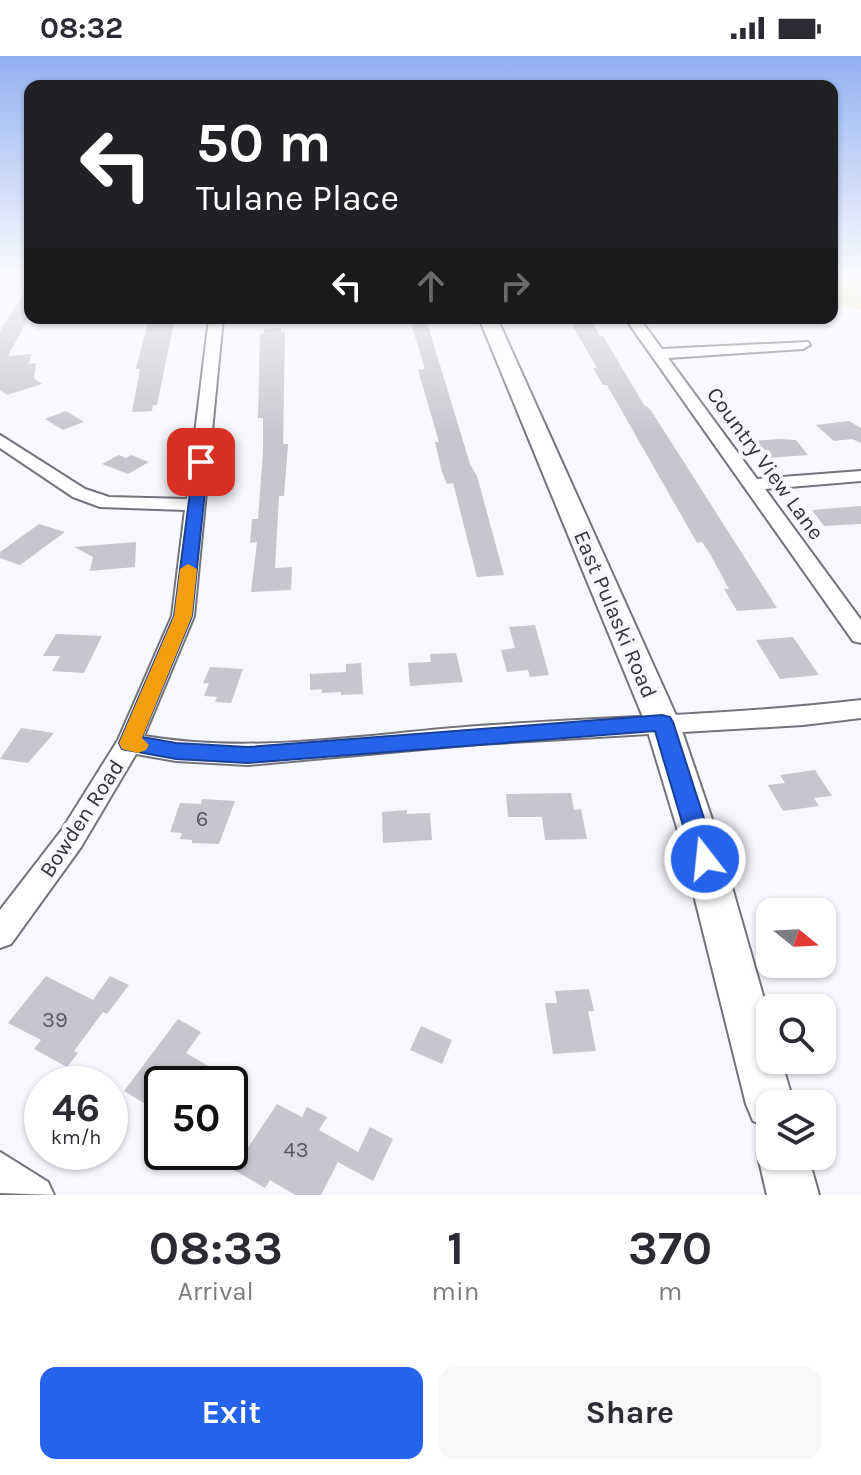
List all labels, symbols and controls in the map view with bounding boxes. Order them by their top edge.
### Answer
text: 08:32 [40,10,123,46]
text: 50 m [196,110,331,175]
icon: left [64,112,168,216]
text: Tulane Place [196,177,399,219]
icon: left [325,264,369,308]
icon: ahead [409,264,453,308]
icon: right [493,264,537,308]
street label: Country View Lane [701,382,829,545]
pin [167,428,235,496]
icon: arrive [179,440,223,484]
street label: East Pulaski Road [568,527,662,702]
street label: Bowden Road [34,755,130,882]
house number: 6 [196,806,208,832]
position arrow [663,817,747,901]
north arrow [756,898,836,978]
map controls [756,898,836,1170]
button: search [756,994,836,1074]
house number: 39 [42,1007,68,1033]
speed limit sign: 50 [144,1066,248,1170]
text: 46 [52,1084,100,1131]
button: layers [756,1090,836,1170]
text: km/h [51,1126,101,1149]
house number: 43 [283,1137,309,1163]
text: 08:33 [149,1220,283,1276]
text: 1 [447,1220,464,1276]
text: 370 [628,1220,712,1276]
text: Arrival [178,1276,254,1307]
text: min [432,1276,479,1307]
text: m [658,1276,682,1307]
button: Exit [40,1367,423,1459]
button: Share [439,1367,821,1459]

